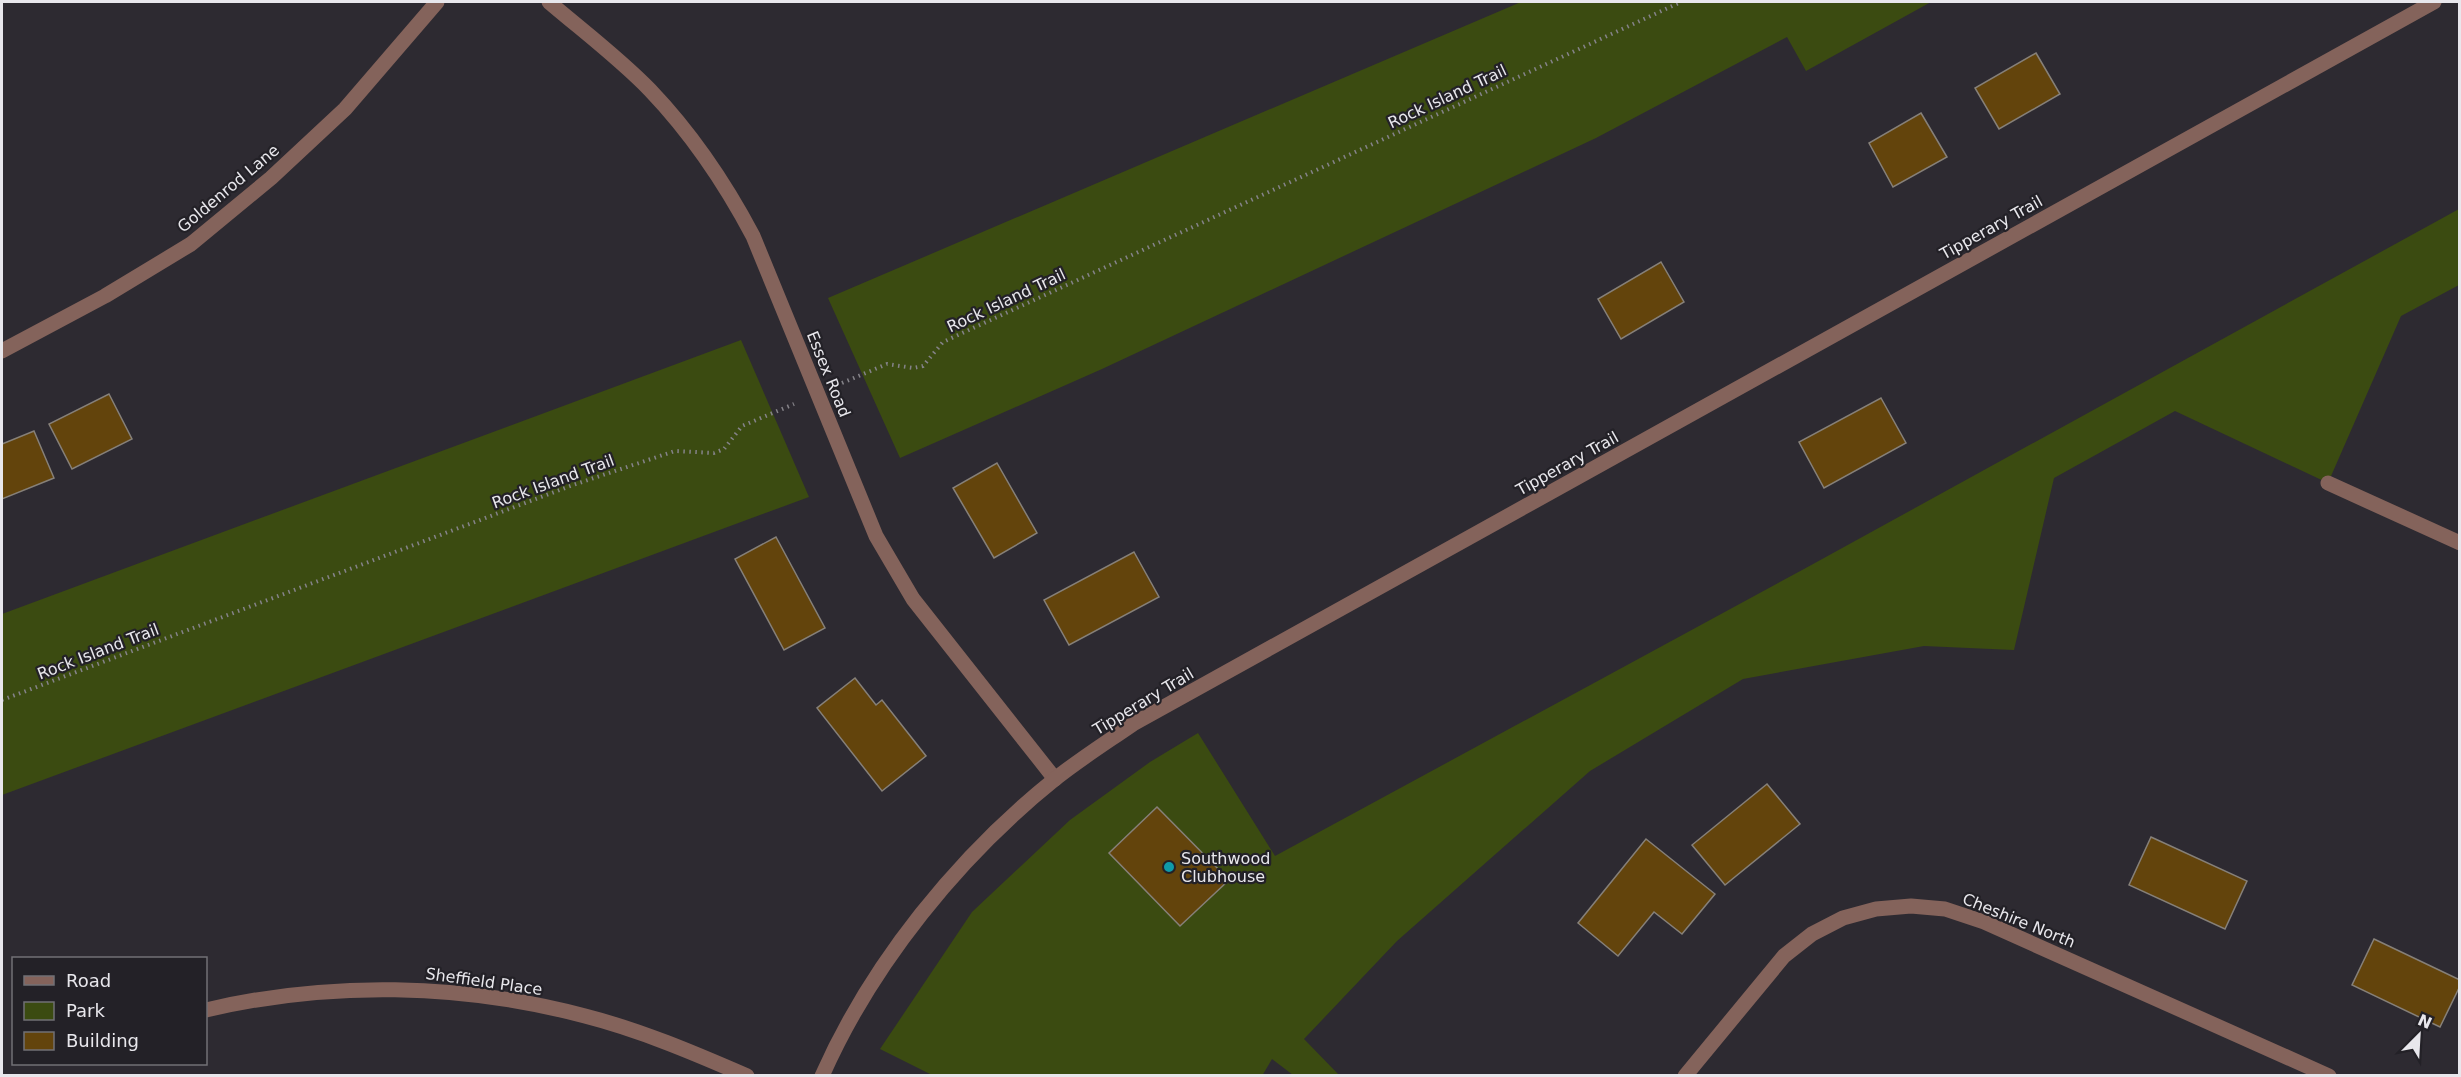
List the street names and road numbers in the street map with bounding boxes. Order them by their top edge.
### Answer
street label: Rock Island Trail [1385,61,1510,132]
street label: Goldenrod Lane [174,140,283,236]
street label: Tipperary Trail [1936,191,2046,264]
street label: Rock Island Trail [944,265,1069,336]
street label: Essex Road [803,328,854,420]
street label: Tipperary Trail [1512,427,1622,500]
street label: Rock Island Trail [489,451,617,512]
street label: Rock Island Trail [35,620,162,683]
street label: Tipperary Trail [1089,664,1197,739]
street label: Cheshire North [1960,889,2078,952]
street label: Sheffield Place [424,964,544,999]

